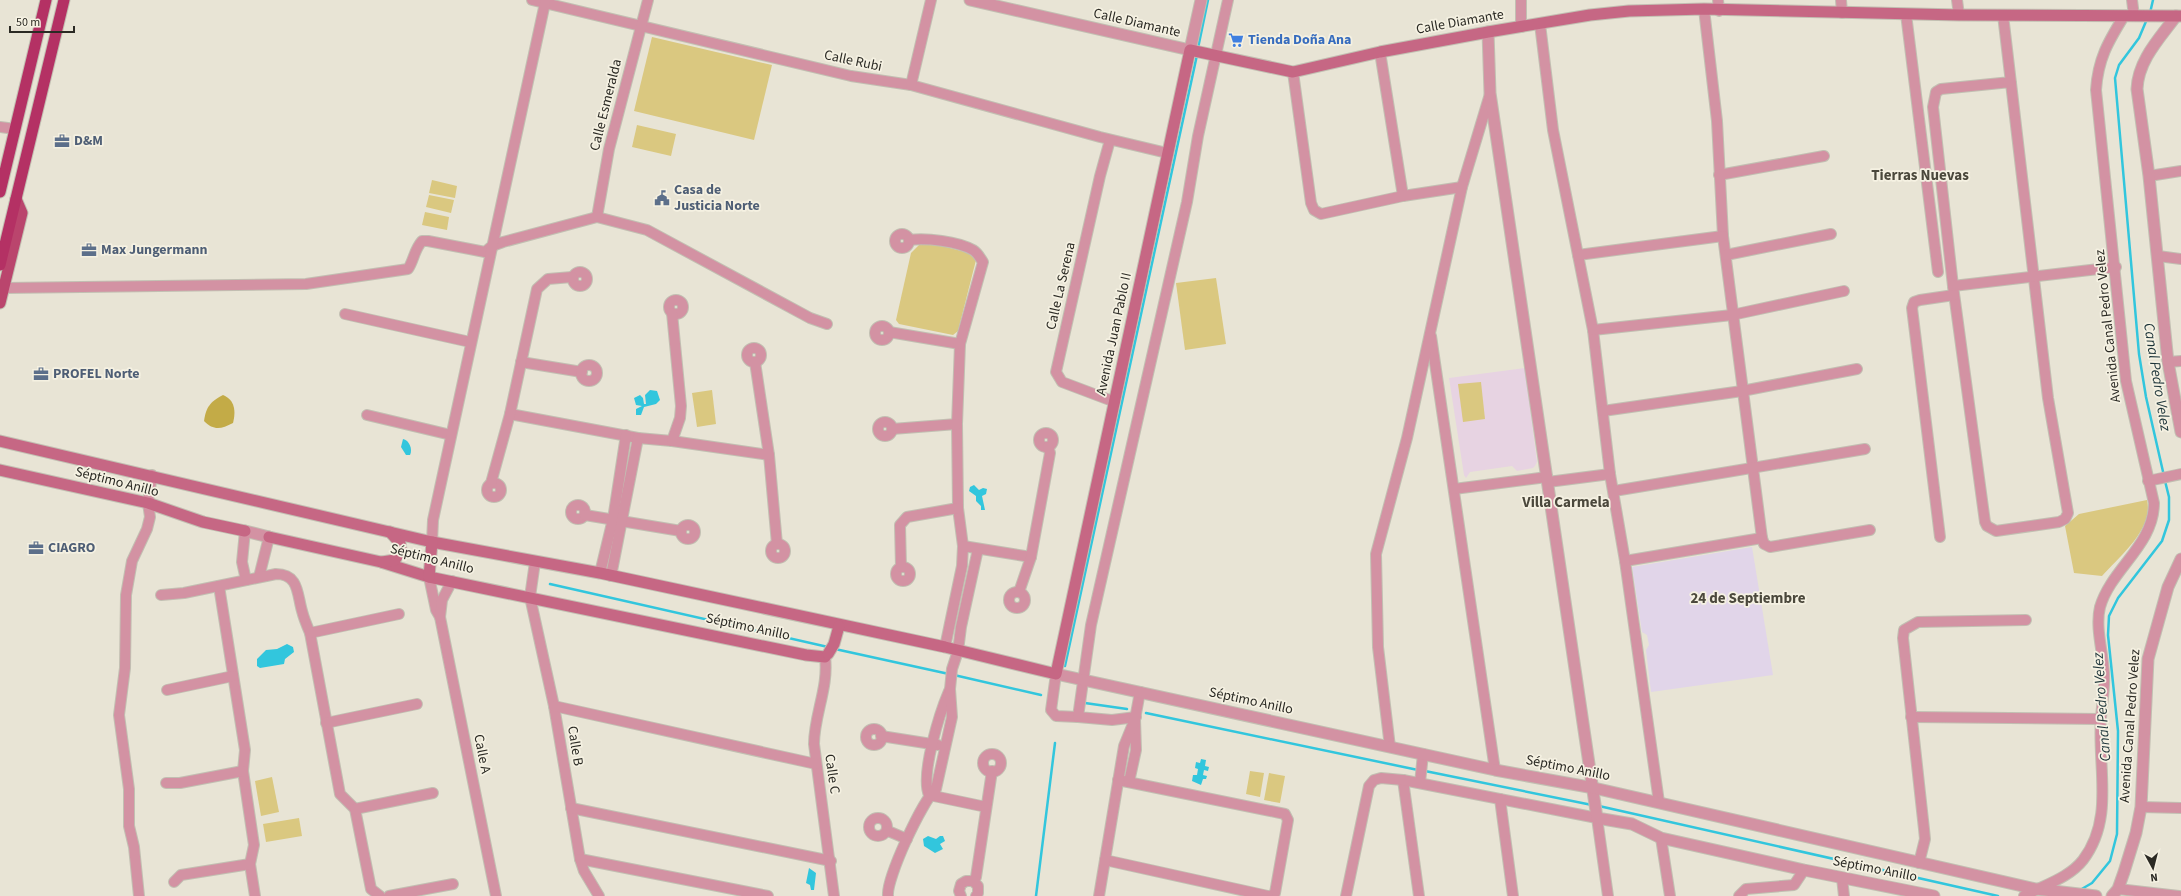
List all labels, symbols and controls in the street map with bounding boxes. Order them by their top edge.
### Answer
street label: Calle Diamante [1091,3,1183,43]
street label: Calle Diamante [1415,4,1506,40]
scale bar [10,8,74,34]
text: 50 m [16,14,40,31]
place label: Tienda Doña Ana [1248,30,1351,50]
supermarket icon: Tienda Doña Ana [1227,31,1245,49]
street label: Calle Rubi [822,45,884,77]
street label: Calle Esmeralda [585,57,627,153]
place label: D&M [74,131,103,151]
office icon: D&M [53,132,71,150]
district label: Tierras Nuevas [1871,165,1969,186]
place label: Casa de Justicia Norte [674,180,760,216]
public building icon: Casa de Justicia Norte [653,189,671,207]
place label: Max Jungermann [101,240,208,260]
street label: Calle La Serena [1041,240,1081,332]
office icon: Max Jungermann [80,241,98,259]
street label: Avenida Canal Pedro Velez [2090,249,2126,403]
street label: Avenida Juan Pablo II [1091,271,1137,397]
water label: Canal Pedro Velez [2138,321,2176,433]
place label: PROFEL Norte [53,364,140,384]
office icon: PROFEL Norte [32,365,50,383]
street label: Séptimo Anillo [73,462,161,502]
district label: Villa Carmela [1521,492,1610,513]
place label: CIAGRO [48,538,95,558]
office icon: CIAGRO [27,539,45,557]
street label: Séptimo Anillo [388,539,476,579]
district label: 24 de Septiembre [1690,588,1806,609]
street label: Séptimo Anillo [704,608,792,646]
street label: Avenida Canal Pedro Velez [2115,649,2145,803]
water label: Canal Pedro Velez [2088,651,2116,762]
street label: Séptimo Anillo [1207,682,1295,720]
street label: Calle B [562,725,588,767]
street label: Calle A [468,733,496,776]
street label: Séptimo Anillo [1524,750,1612,786]
street label: Calle C [819,753,845,795]
north arrow [2133,848,2173,888]
street label: Séptimo Anillo [1831,851,1919,887]
text: N [2150,870,2159,885]

